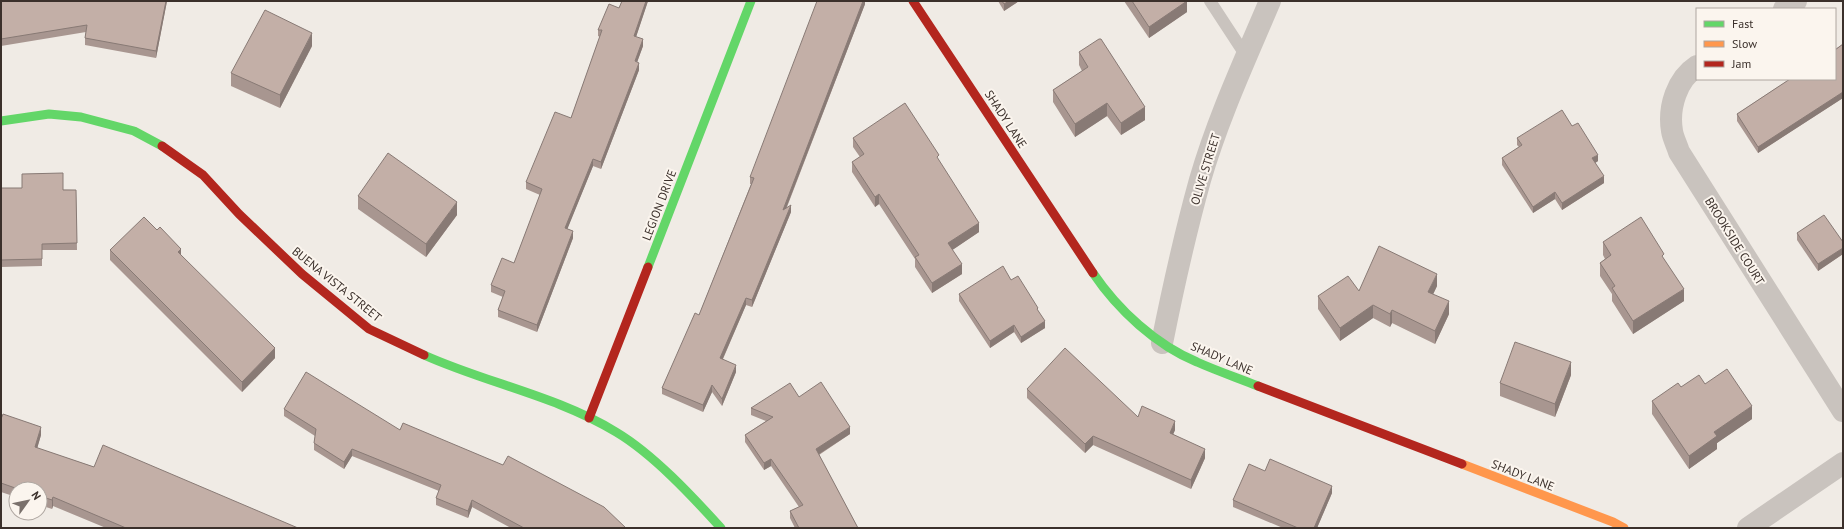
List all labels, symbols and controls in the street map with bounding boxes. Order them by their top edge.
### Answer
legend [1696,8,1836,80]
text: Fast [1732,16,1753,31]
text: Slow [1732,36,1757,51]
text: Jam [1731,56,1751,71]
street label: SHADY LANE [982,87,1030,151]
street label: OLIVE STREET [1187,131,1223,207]
street label: LEGION DRIVE [639,167,679,243]
street label: BROOKSIDE COURT [1702,194,1768,288]
street label: BUENA VISTA STREET [289,243,385,325]
street label: SHADY LANE [1189,338,1255,378]
street label: SHADY LANE [1489,456,1557,494]
north arrow [8,481,48,521]
text: N [29,489,44,502]

